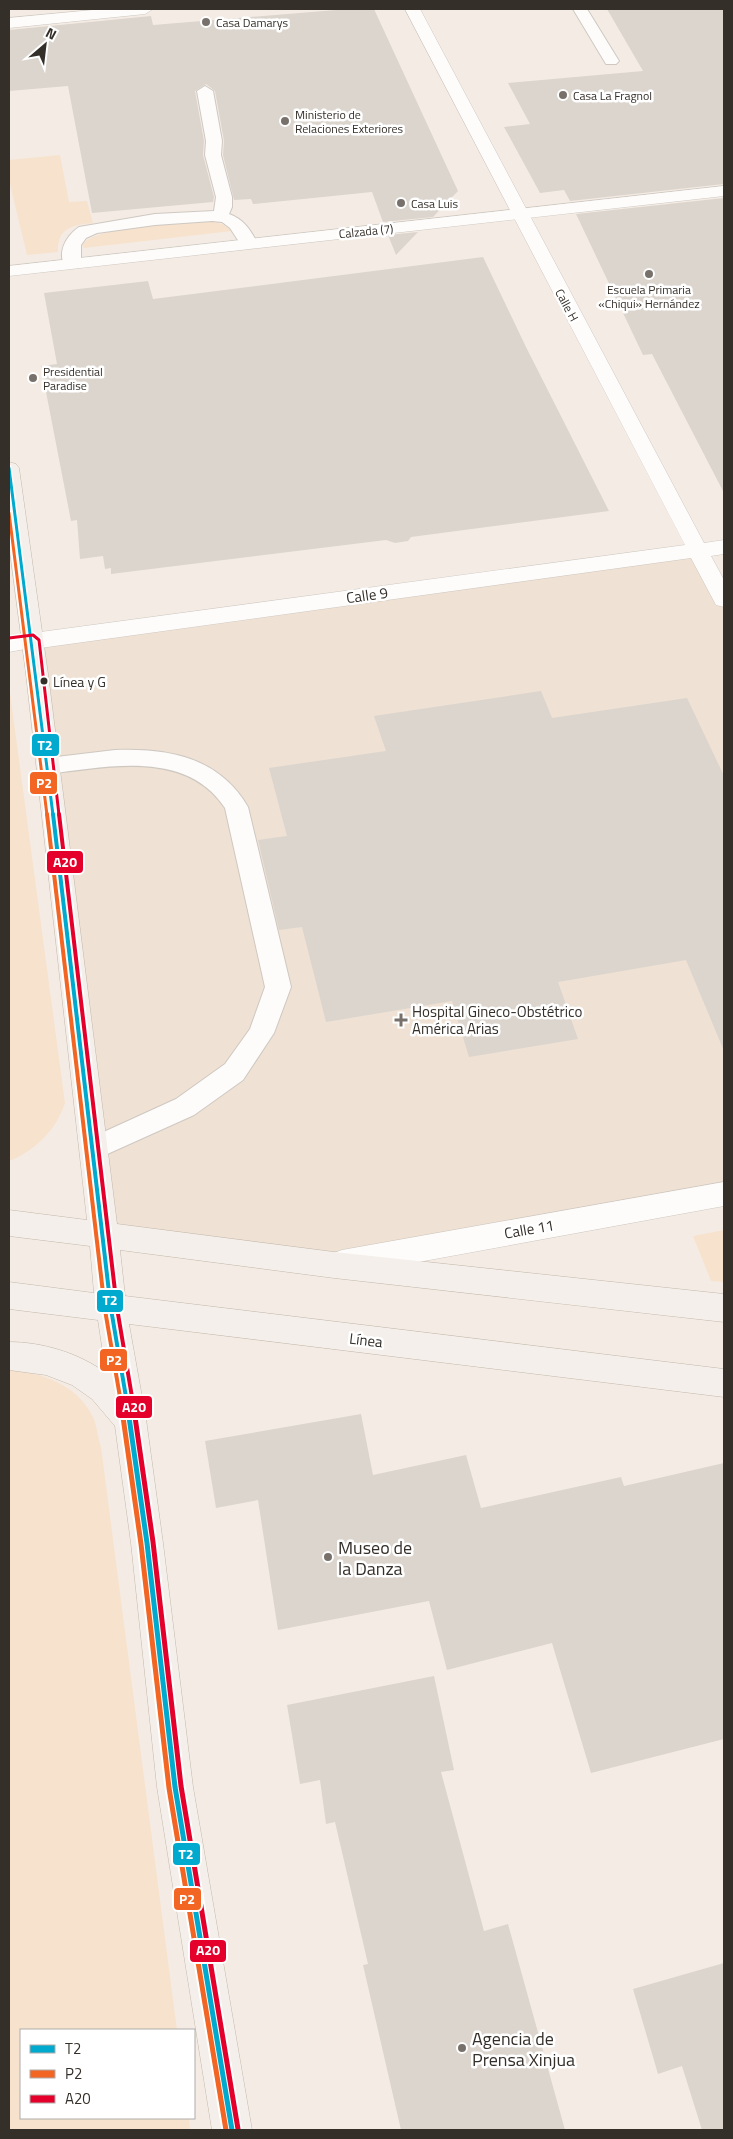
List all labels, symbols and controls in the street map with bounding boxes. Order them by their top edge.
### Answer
place label: Casa Damarys [216,13,288,32]
marker: Casa Damarys [200,16,212,28]
north arrow [20,20,70,70]
text: N [42,22,61,45]
place label: Casa La Fragnol [573,86,652,105]
marker: Casa La Fragnol [557,89,569,101]
place label: Ministerio de Relaciones Exteriores [295,105,404,138]
marker: Ministerio de Relaciones Exteriores [279,115,291,127]
place label: Casa Luis [411,194,458,213]
marker: Casa Luis [395,197,407,209]
street label: Calzada (7) [338,219,394,243]
marker: Escuela Primaria «Chiqui» Hernández [643,268,655,280]
place label: Escuela Primaria «Chiqui» Hernández [598,280,700,313]
street label: Calle H [550,285,584,325]
place label: Presidential Paradise [43,362,103,395]
marker: Presidential Paradise [27,372,39,384]
street label: Calle 9 [345,581,389,609]
place label: Línea y G [53,671,106,692]
marker: Línea y G [39,676,49,686]
line badge: T2 [31,733,60,757]
text: T2 [37,734,53,755]
line badge: P2 [29,771,58,795]
text: P2 [36,772,52,793]
line badge: A20 [46,850,84,874]
text: A20 [53,851,77,872]
place label: Hospital Gineco-Obstétrico América Arias [412,1000,583,1040]
marker: Hospital Gineco-Obstétrico América Arias [394,1013,408,1027]
street label: Calle 11 [502,1213,556,1245]
line badge: T2 [96,1289,124,1313]
text: T2 [102,1289,118,1310]
street label: Línea [348,1327,385,1354]
line badge: P2 [99,1348,128,1372]
text: P2 [106,1349,122,1370]
line badge: A20 [115,1395,153,1419]
text: A20 [122,1396,146,1417]
place label: Museo de la Danza [338,1534,412,1582]
marker: Museo de la Danza [322,1551,334,1563]
line badge: T2 [172,1842,201,1866]
text: T2 [178,1843,194,1864]
line badge: P2 [173,1887,202,1911]
text: P2 [179,1888,195,1909]
line badge: A20 [189,1939,227,1963]
text: A20 [196,1939,220,1960]
place label: Agencia de Prensa Xinjua [472,2025,575,2073]
legend [20,2029,195,2119]
text: T2 [65,2037,81,2060]
marker: Agencia de Prensa Xinjua [456,2042,468,2054]
text: P2 [65,2062,82,2085]
text: A20 [65,2087,91,2110]

